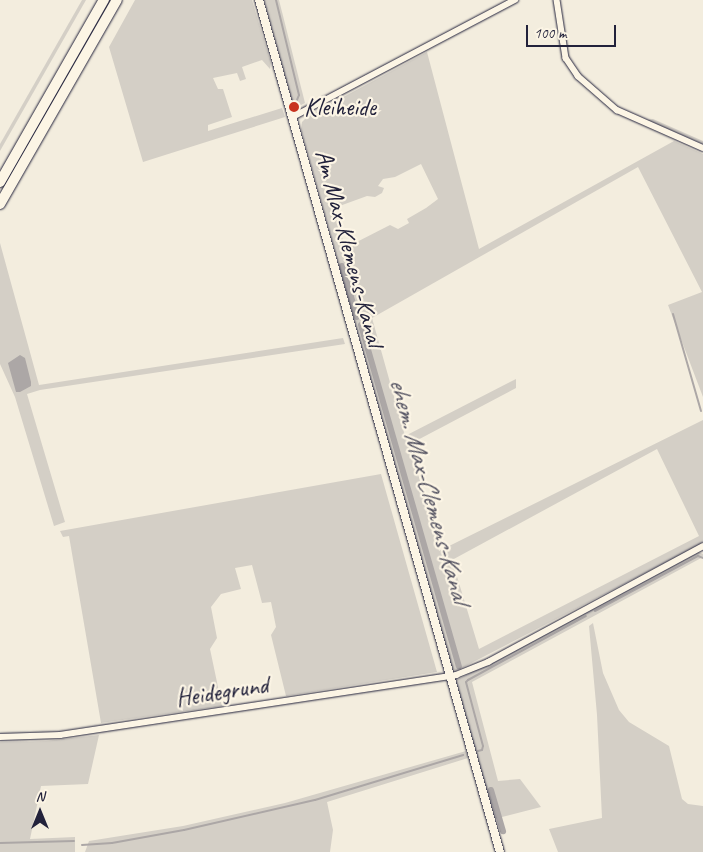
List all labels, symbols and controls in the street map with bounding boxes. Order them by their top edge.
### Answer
scale bar [528,15,618,47]
text: 100 m [534,24,566,43]
place label: Kleiheide [304,92,376,122]
marker: Kleiheide [288,101,300,113]
street label: Am Max-Klemens-Kanal [308,146,390,350]
water label: ehem. Max-Clemens-Kanal [382,374,476,606]
street label: Heidegrund [174,670,270,714]
north arrow [15,787,65,837]
text: N [36,788,44,805]

